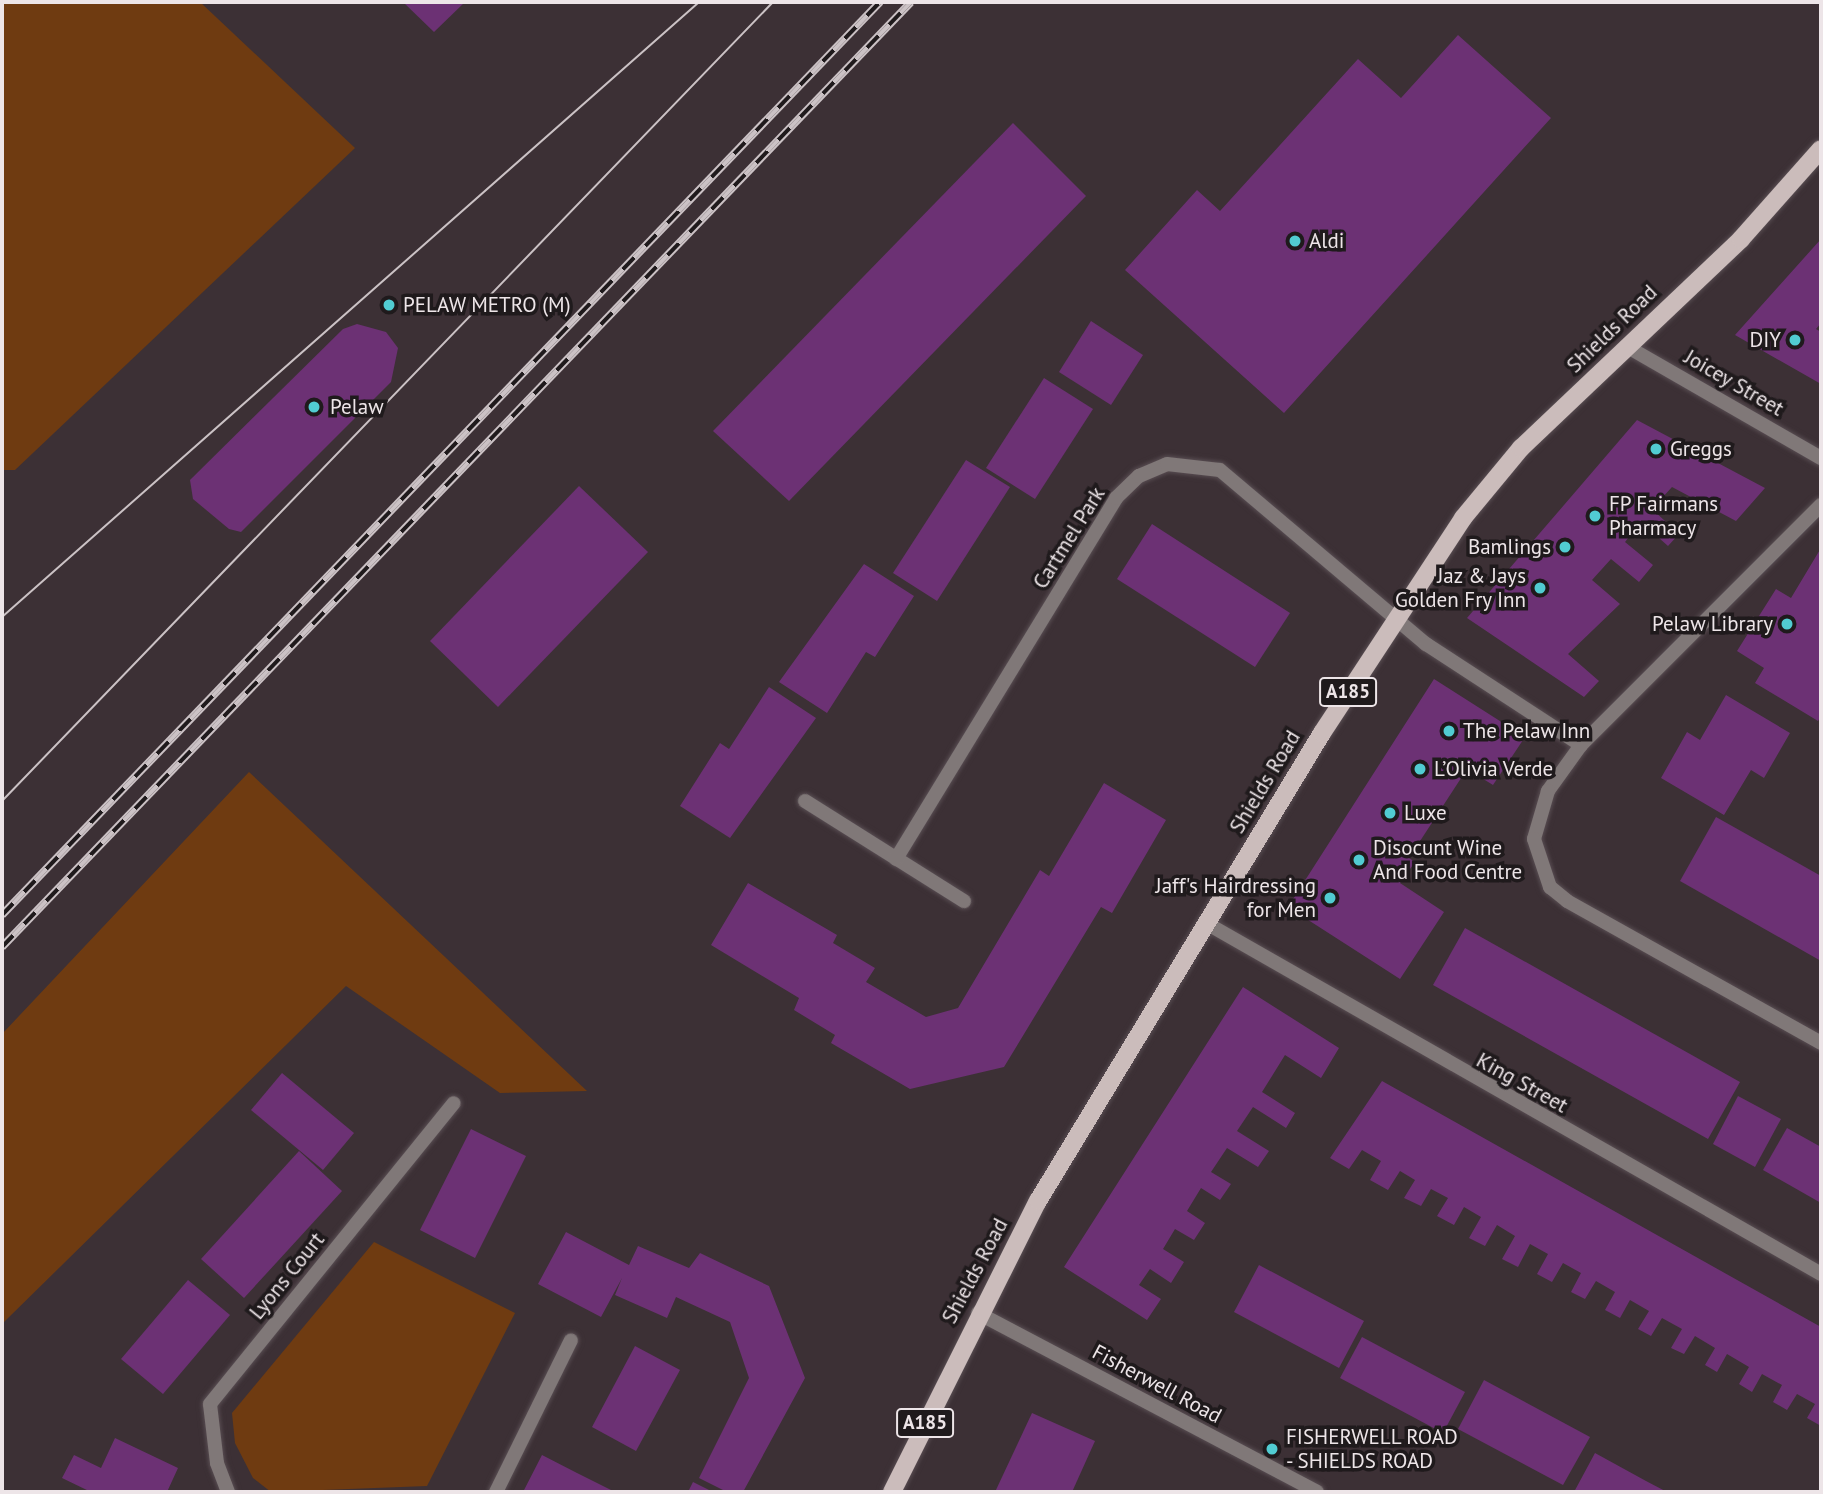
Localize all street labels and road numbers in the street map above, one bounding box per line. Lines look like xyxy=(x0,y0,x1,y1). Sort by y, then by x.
street label: Shields Road xyxy=(1562,280,1662,378)
street label: Joicey Street xyxy=(1680,344,1788,422)
street label: Cartmel Park xyxy=(1028,483,1110,593)
road number: A185 xyxy=(1318,677,1378,708)
street label: Shields Road xyxy=(1225,726,1305,838)
street label: King Street xyxy=(1472,1048,1572,1118)
street label: Shields Road xyxy=(937,1214,1013,1328)
street label: Lyons Court xyxy=(244,1228,330,1324)
street label: Fisherwell Road xyxy=(1088,1339,1226,1429)
road number: A185 xyxy=(895,1408,955,1438)

